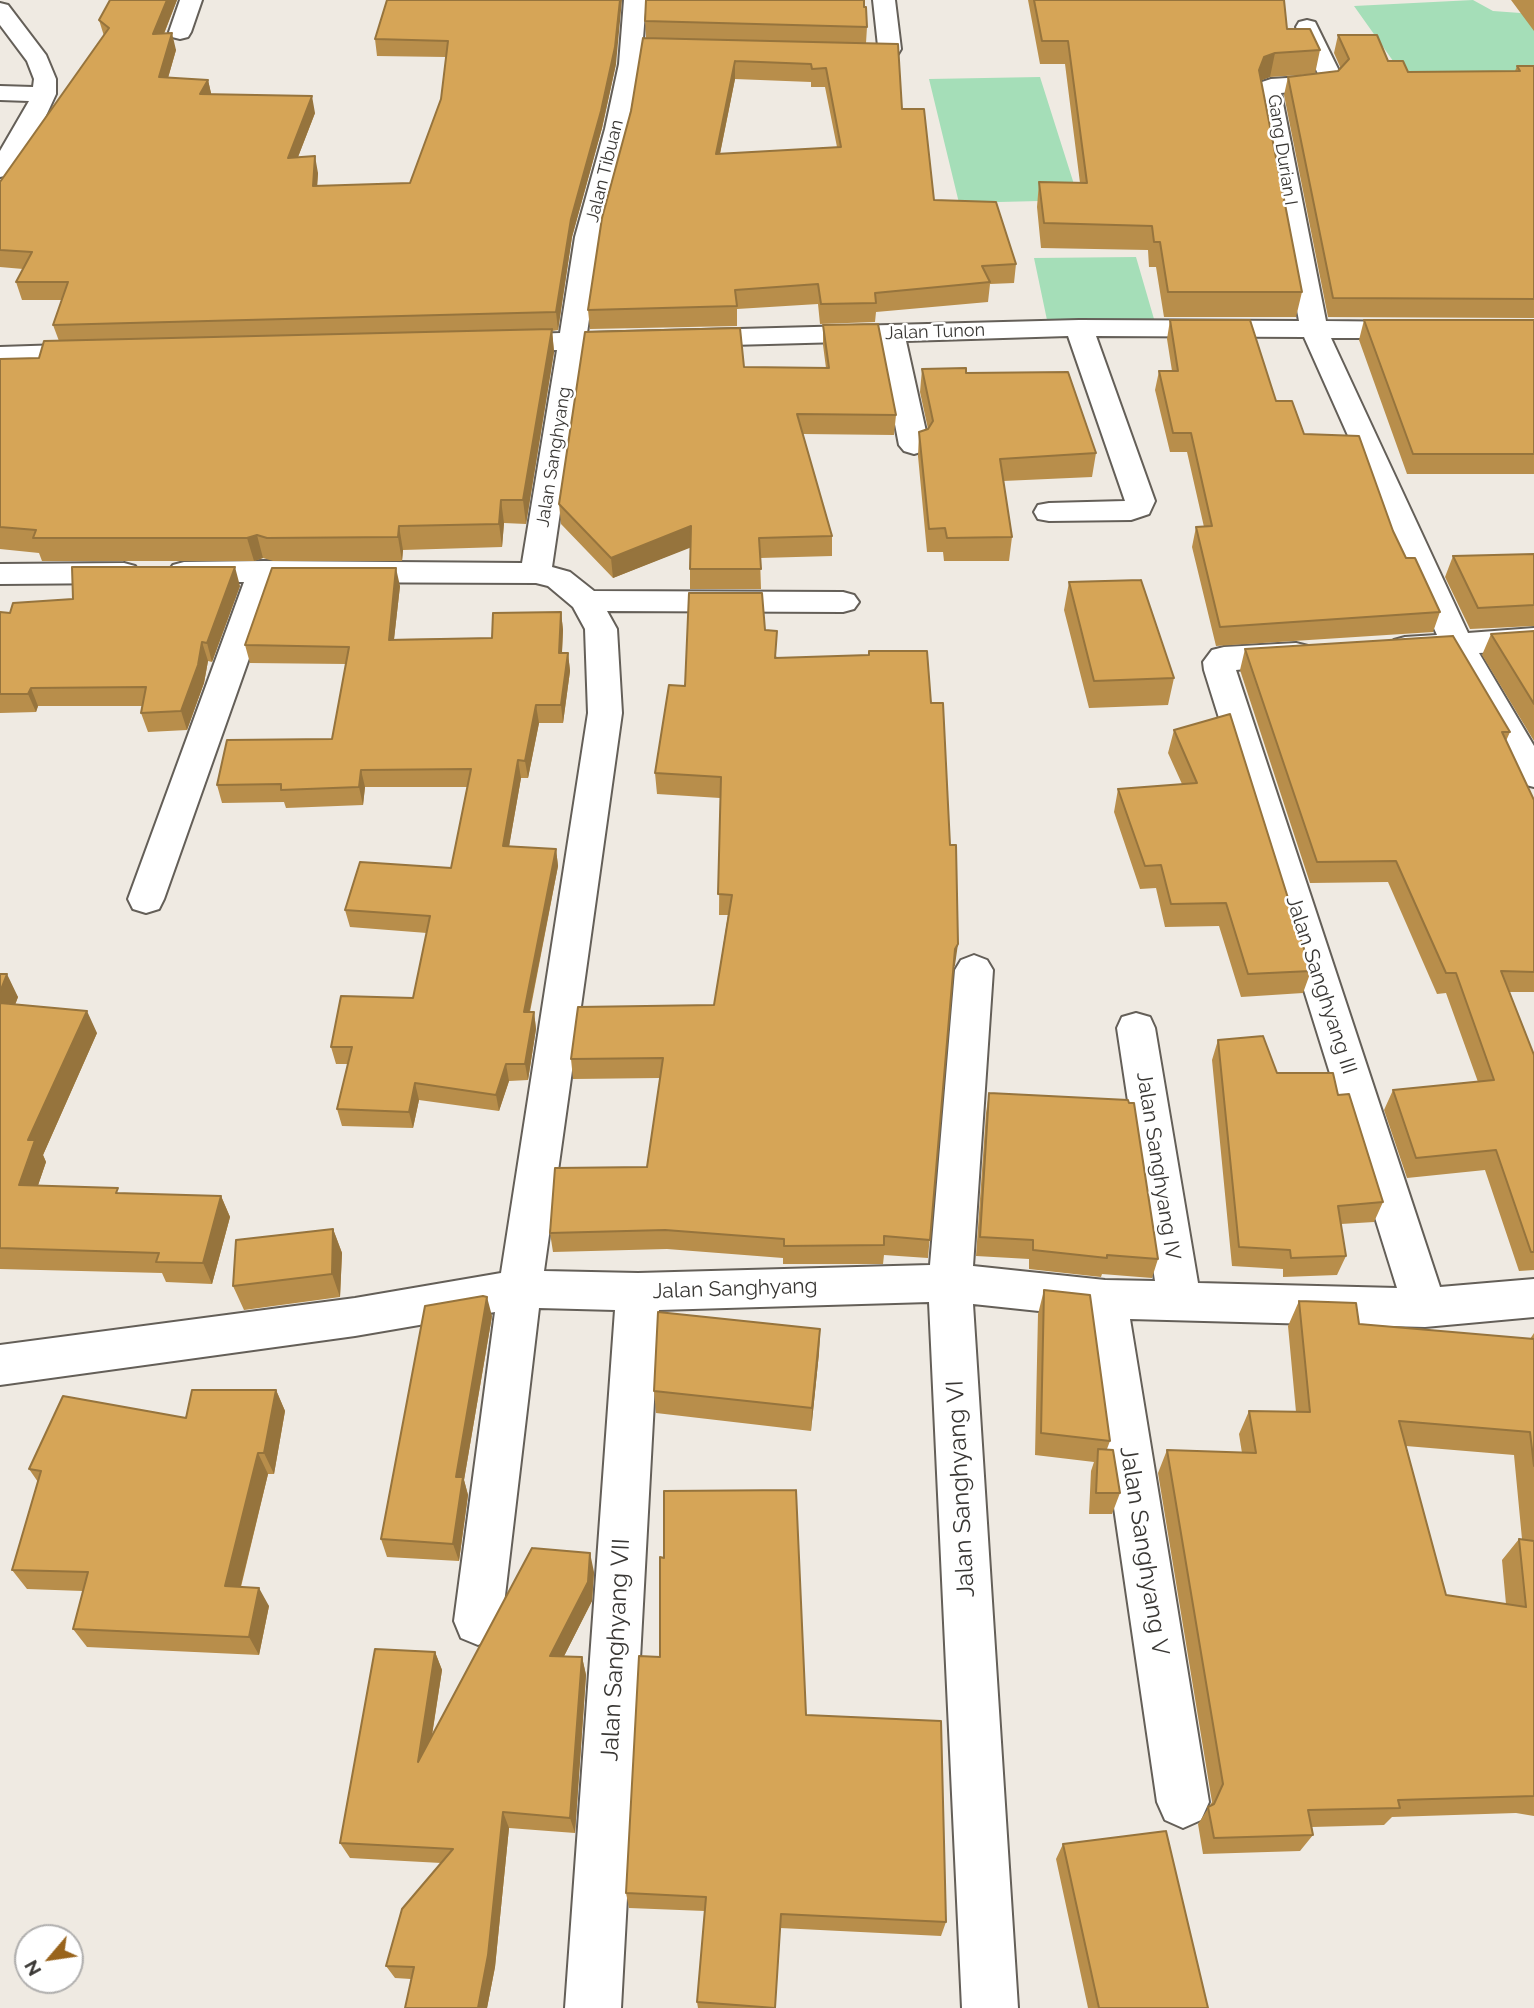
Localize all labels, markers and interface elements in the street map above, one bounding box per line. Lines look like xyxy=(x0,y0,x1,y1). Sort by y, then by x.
street label: Gang Durian I xyxy=(1263,93,1301,207)
street label: Jalan Tibuan xyxy=(582,117,628,225)
street label: Jalan Tunon xyxy=(885,319,985,345)
street label: Jalan Sanghyang xyxy=(532,385,576,529)
street label: Jalan Sanghyang III xyxy=(1280,893,1362,1077)
street label: Jalan Sanghyang IV xyxy=(1131,1070,1185,1262)
street label: Jalan Sanghyang xyxy=(652,1274,818,1304)
street label: Jalan Sanghyang VI xyxy=(941,1380,981,1598)
street label: Jalan Sanghyang V xyxy=(1113,1444,1175,1658)
street label: Jalan Sanghyang VII xyxy=(596,1538,636,1762)
north arrow xyxy=(14,1924,84,1994)
text: N xyxy=(19,1957,46,1980)

